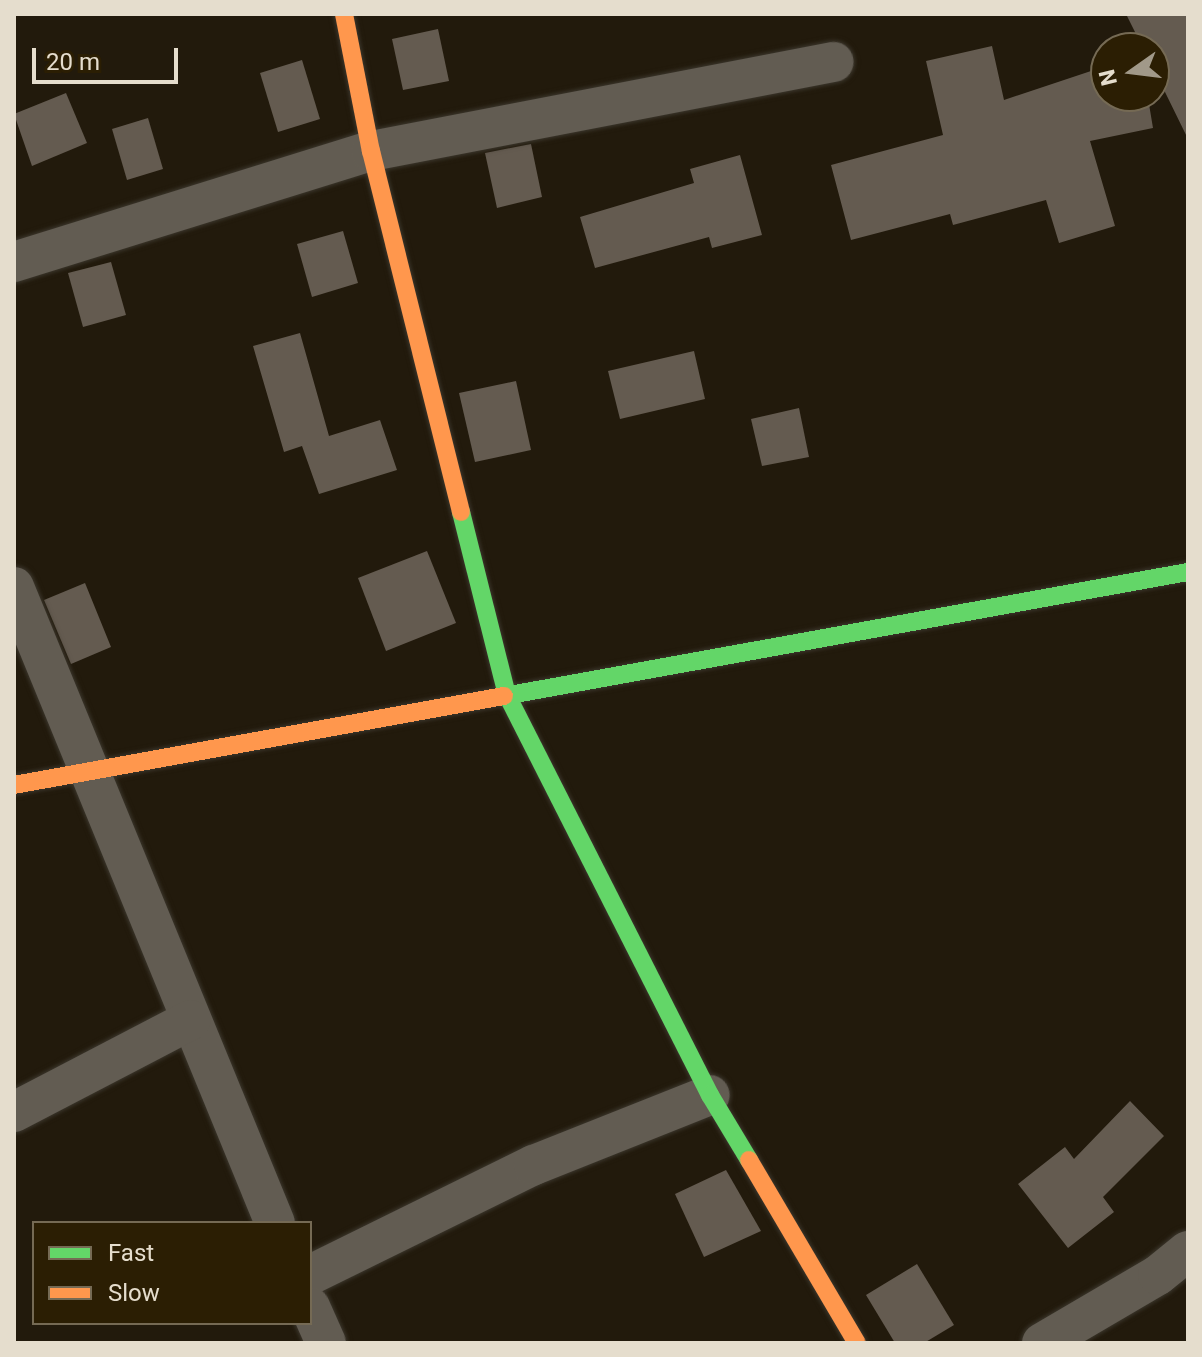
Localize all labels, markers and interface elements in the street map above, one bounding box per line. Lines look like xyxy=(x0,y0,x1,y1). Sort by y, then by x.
scale bar xyxy=(36,32,182,82)
north arrow xyxy=(1090,32,1170,112)
text: 20 m xyxy=(46,48,100,76)
text: N xyxy=(1094,67,1122,88)
legend xyxy=(32,1221,312,1325)
text: Fast xyxy=(108,1239,154,1267)
text: Slow xyxy=(108,1279,160,1307)

